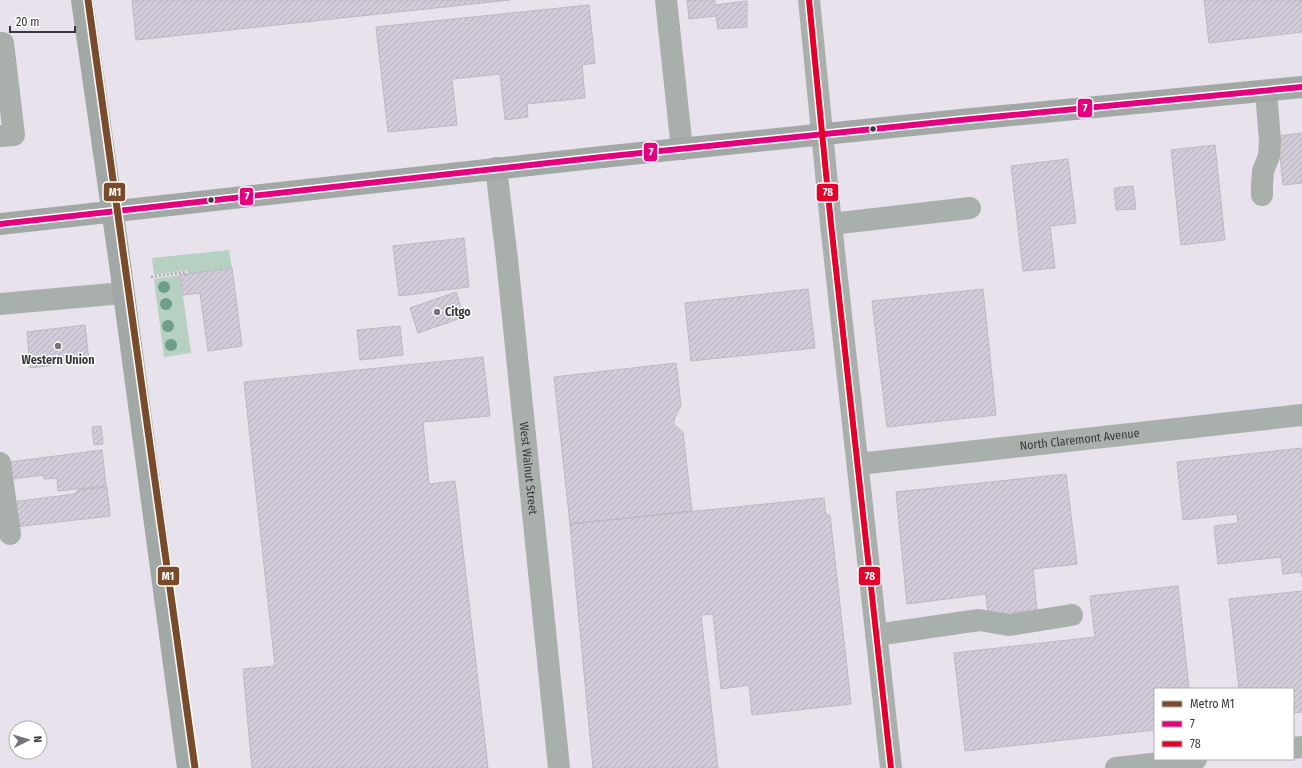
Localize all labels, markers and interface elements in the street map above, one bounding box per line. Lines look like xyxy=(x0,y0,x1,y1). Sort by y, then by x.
scale bar xyxy=(10,8,75,34)
text: 20 m xyxy=(16,15,40,29)
line badge: 7 xyxy=(1077,98,1093,118)
text: 7 xyxy=(1083,102,1088,115)
unlabelled marker xyxy=(868,124,878,134)
line badge: 7 xyxy=(643,142,658,162)
text: 7 xyxy=(649,146,654,159)
line badge: M1 xyxy=(103,182,126,202)
line badge: 78 xyxy=(816,183,839,202)
text: M1 xyxy=(109,186,121,199)
text: 78 xyxy=(823,186,833,199)
line badge: 7 xyxy=(239,187,254,206)
text: 7 xyxy=(245,190,250,203)
unlabelled marker xyxy=(206,195,216,205)
place label: Citgo xyxy=(445,305,471,319)
marker: Citgo xyxy=(432,307,442,317)
marker: Western Union xyxy=(53,341,63,351)
place label: Western Union xyxy=(22,353,94,367)
street label: West Walnut Street xyxy=(517,421,540,515)
street label: North Claremont Avenue xyxy=(1019,426,1140,453)
line badge: M1 xyxy=(157,566,180,586)
line badge: 78 xyxy=(858,566,881,586)
text: M1 xyxy=(162,570,174,583)
text: 78 xyxy=(865,570,875,583)
legend xyxy=(1154,688,1294,760)
text: Metro M1 xyxy=(1190,697,1234,711)
text: 7 xyxy=(1190,717,1195,731)
north arrow xyxy=(8,720,48,760)
text: N xyxy=(31,735,44,743)
text: 78 xyxy=(1190,737,1201,751)

